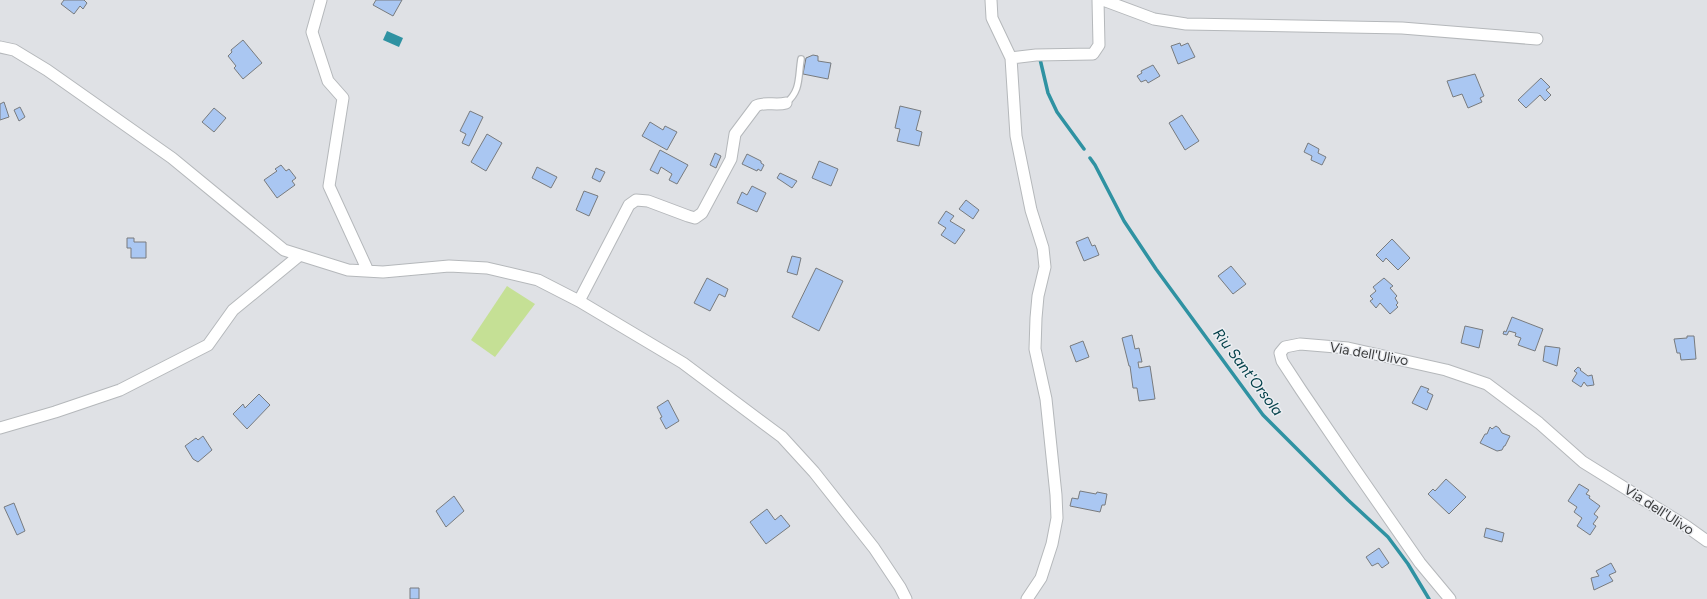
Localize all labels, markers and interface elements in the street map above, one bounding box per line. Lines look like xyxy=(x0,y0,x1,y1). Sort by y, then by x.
water label: Riu Sant'Orsola xyxy=(1209,325,1287,419)
street label: Via dell'Ulivo xyxy=(1328,339,1410,369)
street label: Via dell'Ulivo xyxy=(1621,481,1697,539)

